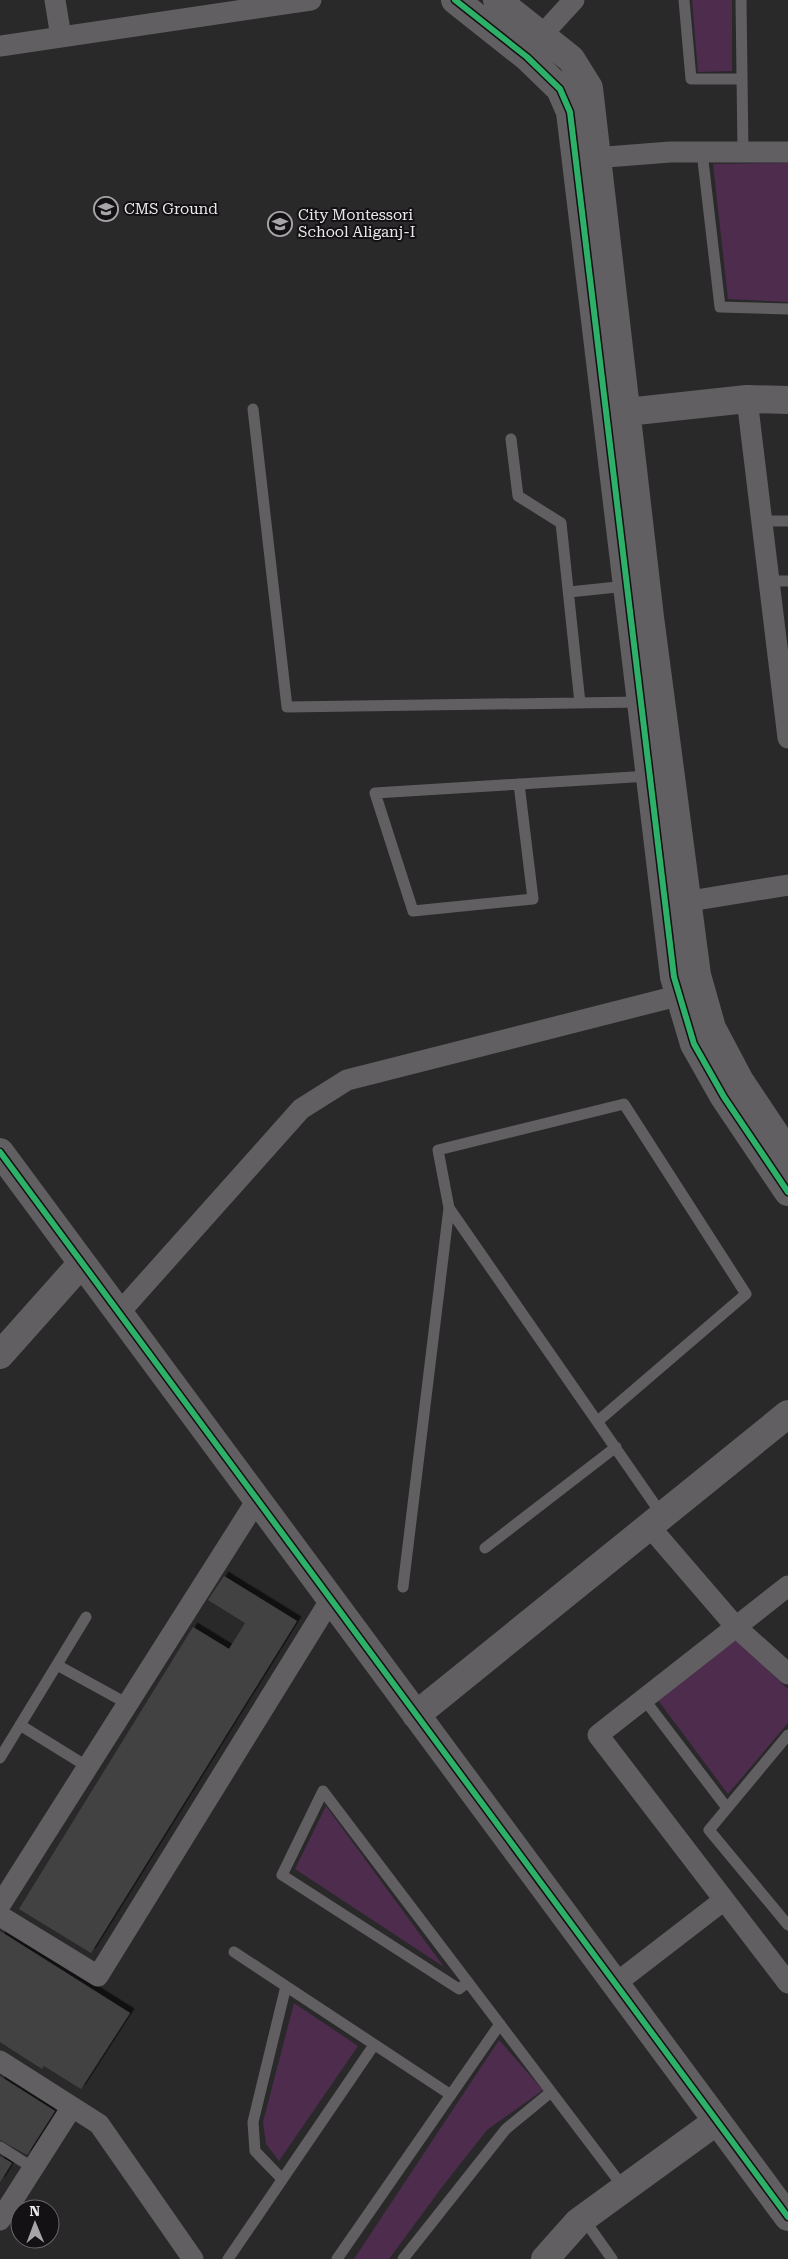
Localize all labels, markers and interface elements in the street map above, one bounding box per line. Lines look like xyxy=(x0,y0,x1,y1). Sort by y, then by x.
school or university icon: CMS Ground xyxy=(93,196,119,222)
place label: CMS Ground xyxy=(124,200,218,218)
place label: City Montessori School Aliganj-I xyxy=(298,206,415,241)
school or university icon: City Montessori School Aliganj-I xyxy=(267,211,293,237)
north arrow xyxy=(10,2199,60,2249)
text: N xyxy=(29,2203,41,2219)

